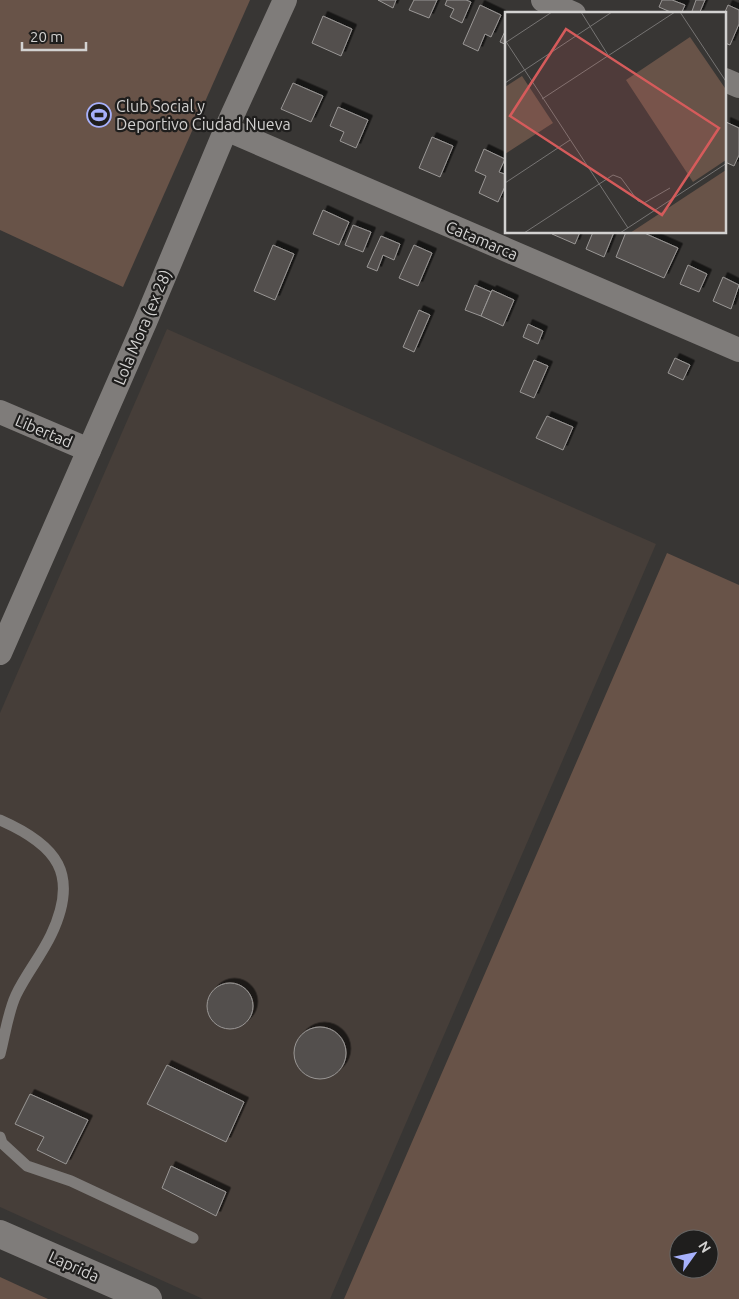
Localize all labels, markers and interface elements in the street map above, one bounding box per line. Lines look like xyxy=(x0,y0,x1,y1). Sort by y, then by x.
inset map xyxy=(505,12,726,234)
scale bar xyxy=(22,20,86,52)
text: 20 m xyxy=(30,28,63,45)
place label: Club Social y Deportivo Ciudad Nueva xyxy=(116,97,291,133)
sports icon: Club Social y Deportivo Ciudad Nueva xyxy=(86,102,112,128)
street label: Catamarca xyxy=(443,217,521,263)
street label: Lola Mora (ex 28) xyxy=(110,267,175,388)
street label: Libertad xyxy=(13,411,75,451)
north arrow xyxy=(669,1229,719,1279)
text: N xyxy=(695,1238,714,1256)
street label: Laprida xyxy=(46,1247,102,1285)

